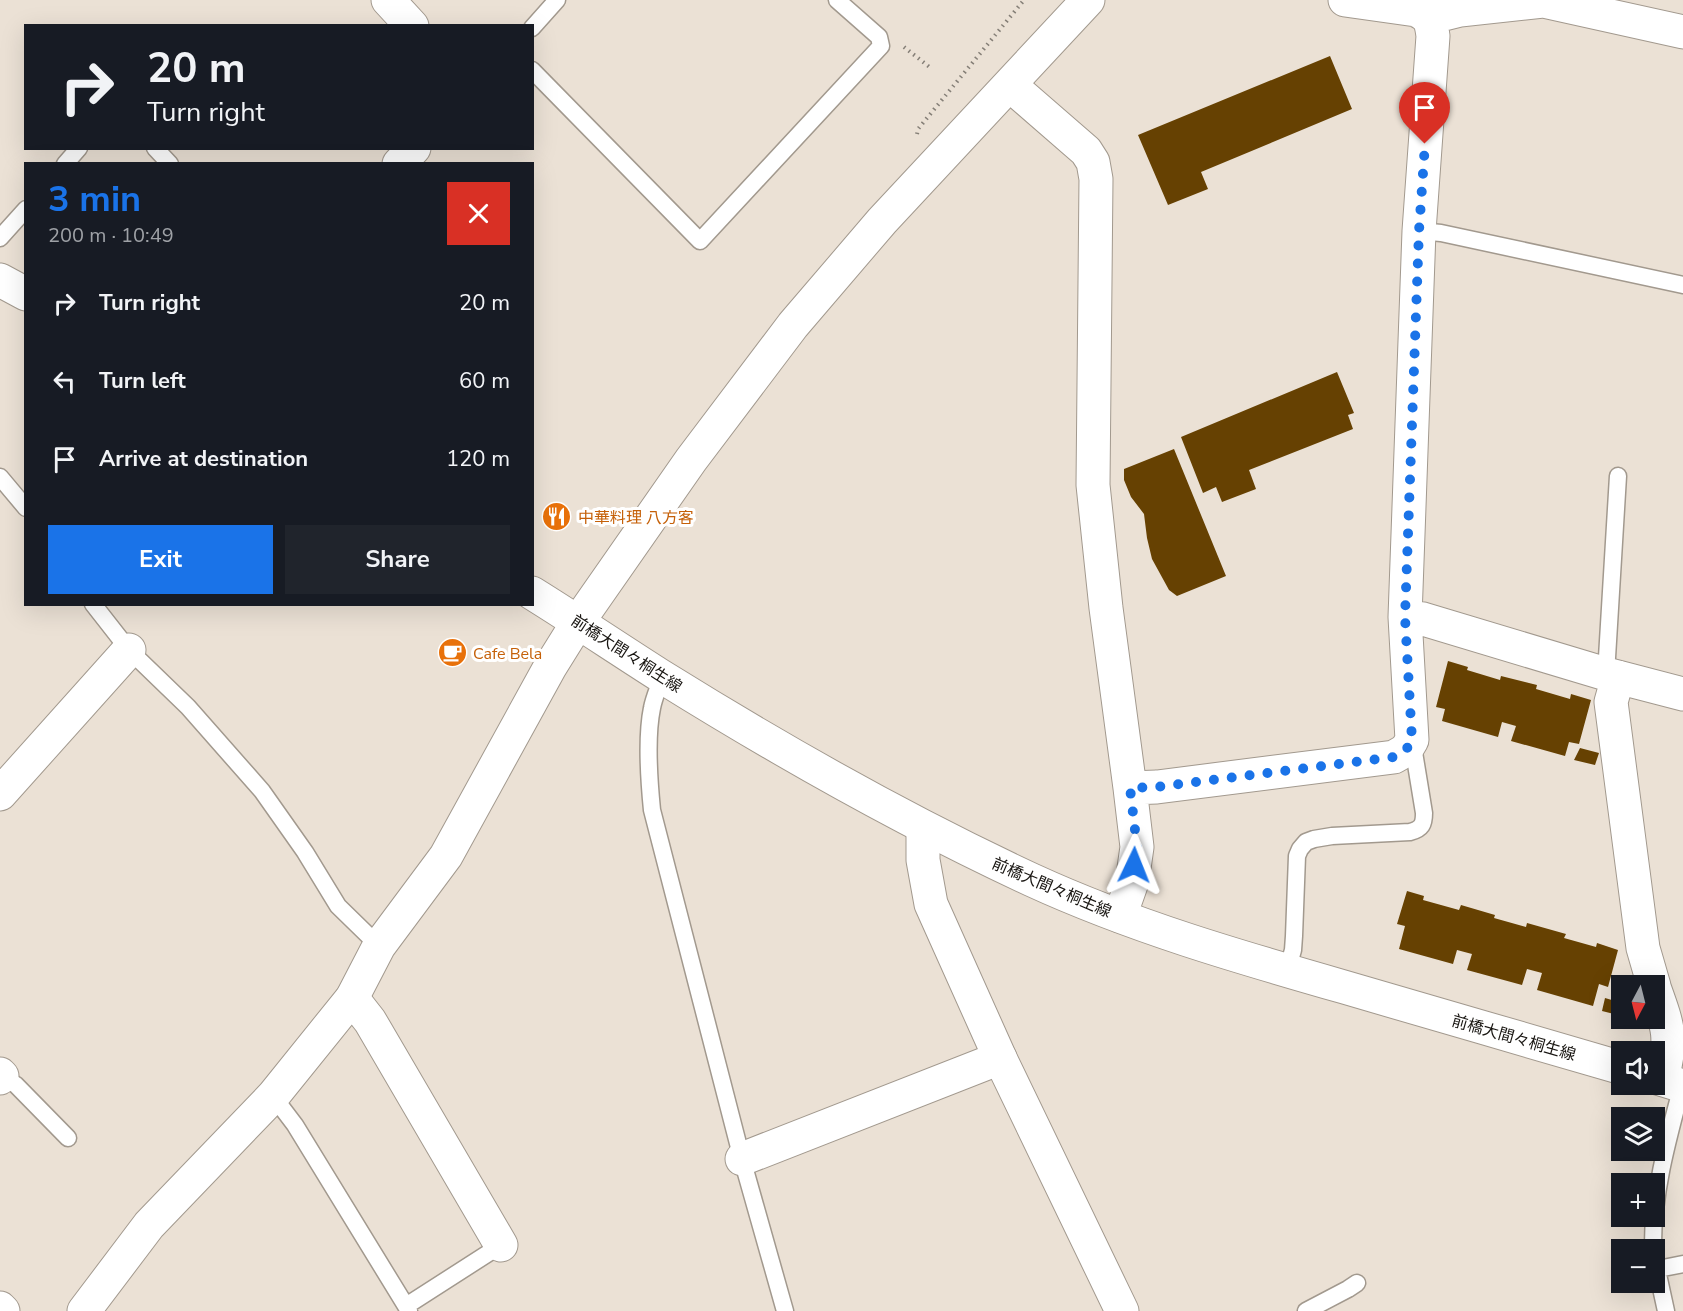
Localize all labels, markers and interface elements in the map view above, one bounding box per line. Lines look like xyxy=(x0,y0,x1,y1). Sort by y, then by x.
text: 20 m xyxy=(147,40,246,97)
icon: right xyxy=(48,48,126,126)
pin xyxy=(1399,82,1450,144)
icon: arrive xyxy=(1408,91,1441,124)
text: Turn right xyxy=(147,94,265,131)
text: 3 min xyxy=(48,175,141,224)
button: close xyxy=(447,182,510,245)
text: 200 m · 10:49 xyxy=(48,222,174,249)
icon: right xyxy=(48,287,81,320)
text: Turn right xyxy=(99,288,200,318)
text: 20 m xyxy=(459,288,510,318)
icon: left xyxy=(48,365,81,398)
text: Turn left xyxy=(99,366,186,396)
text: 60 m xyxy=(459,366,510,396)
icon: arrive xyxy=(48,443,81,476)
text: Arrive at destination xyxy=(99,444,308,474)
text: 120 m xyxy=(446,444,510,474)
restaurant icon: 中華料理 八方客 xyxy=(541,501,573,533)
place label: 中華料理 八方客 xyxy=(578,507,694,529)
button: Exit xyxy=(48,525,273,594)
button: Share xyxy=(285,525,510,594)
street label: 前橋大間々桐生線 xyxy=(567,610,686,698)
cafe icon: Cafe Bela xyxy=(436,637,468,669)
place label: Cafe Bela xyxy=(473,643,542,665)
position arrow xyxy=(1102,833,1166,897)
street label: 前橋大間々桐生線 xyxy=(988,853,1115,923)
north arrow xyxy=(1611,975,1665,1029)
map controls xyxy=(1611,975,1665,1293)
street label: 前橋大間々桐生線 xyxy=(1449,1010,1578,1066)
button: sound xyxy=(1611,1041,1665,1095)
button: layers xyxy=(1611,1107,1665,1161)
button: + xyxy=(1611,1173,1665,1227)
button: − xyxy=(1611,1239,1665,1293)

